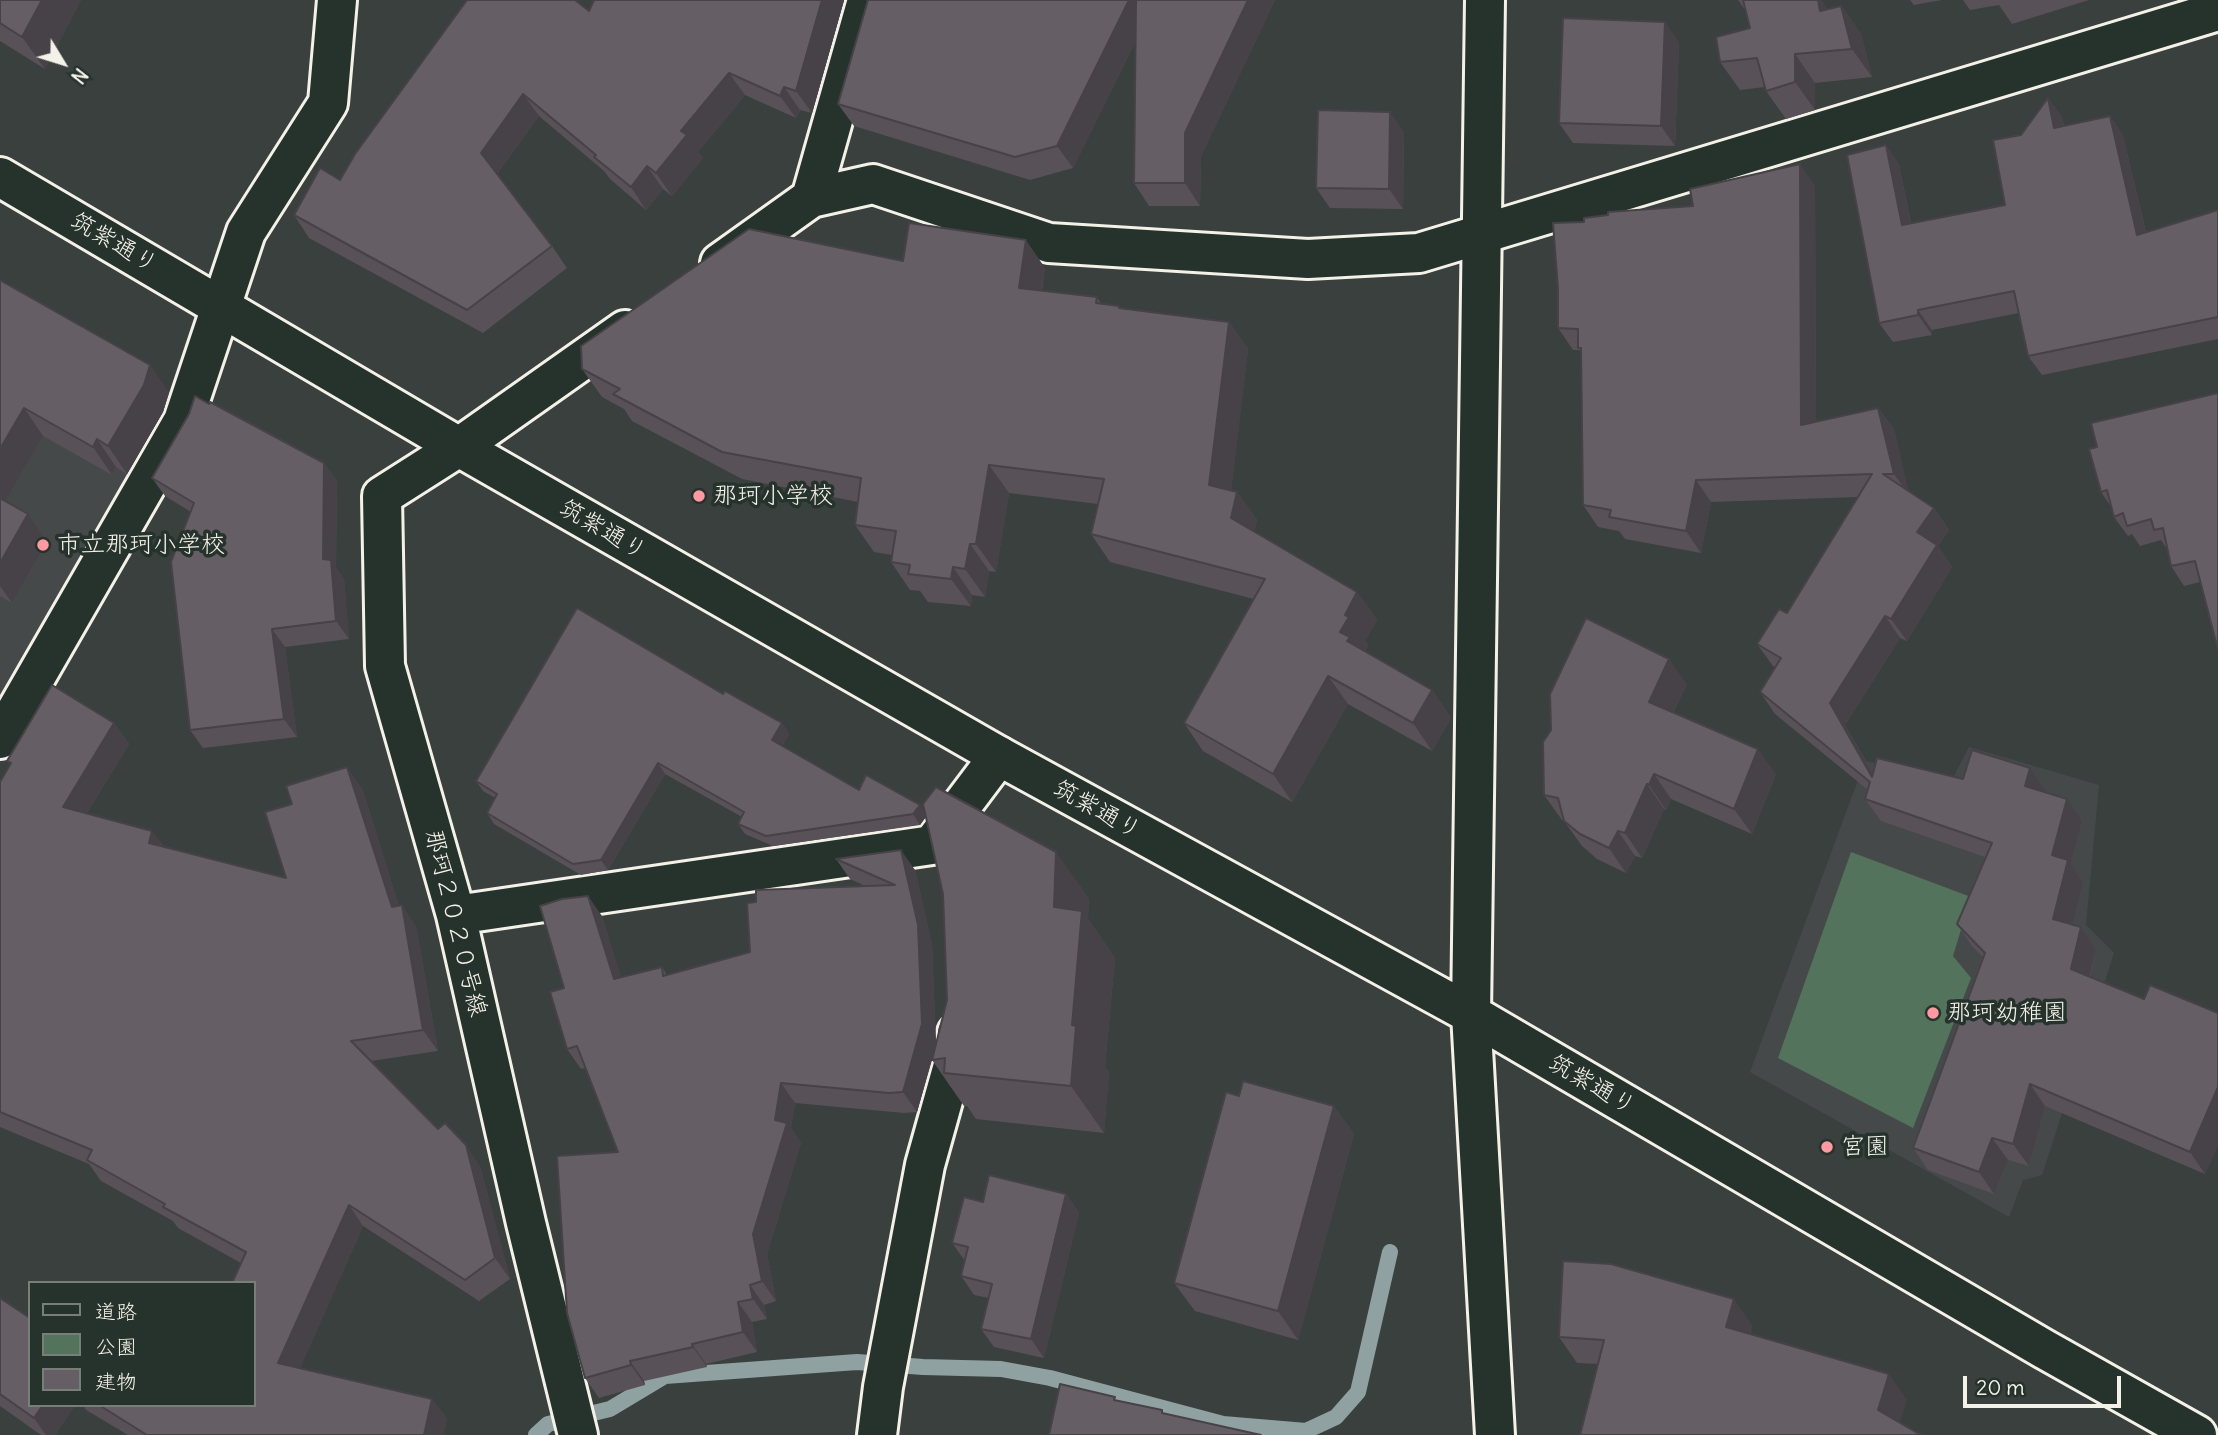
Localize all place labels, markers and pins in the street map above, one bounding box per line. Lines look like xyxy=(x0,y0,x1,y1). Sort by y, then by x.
place label: 那珂小学校 xyxy=(713,482,833,510)
marker: 那珂小学校 xyxy=(691,488,707,504)
place label: 市立那珂小学校 xyxy=(57,531,225,559)
marker: 市立那珂小学校 xyxy=(35,537,51,553)
place label: 那珂幼稚園 xyxy=(1947,999,2067,1027)
marker: 那珂幼稚園 xyxy=(1925,1005,1941,1021)
place label: 宮園 xyxy=(1841,1133,1889,1161)
marker: 宮園 xyxy=(1819,1139,1835,1155)

